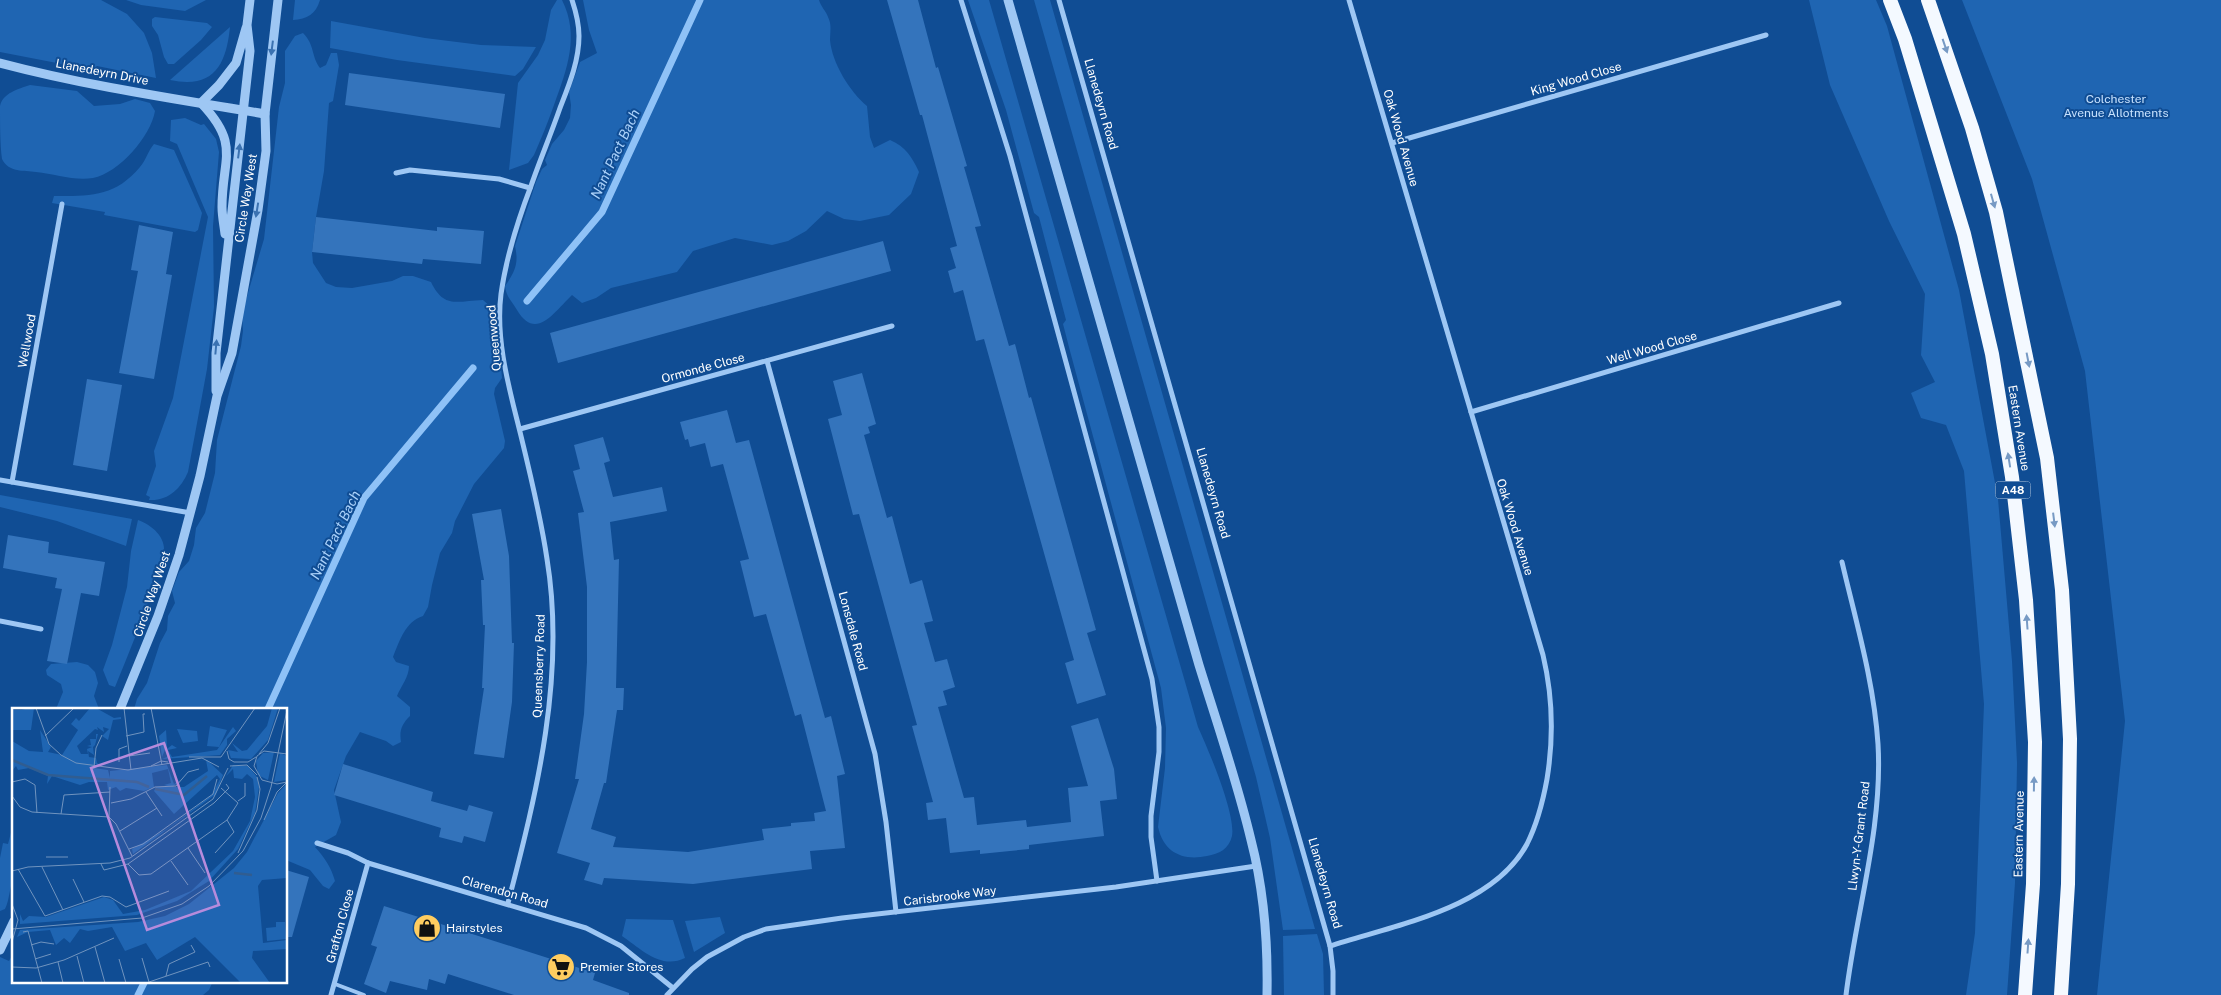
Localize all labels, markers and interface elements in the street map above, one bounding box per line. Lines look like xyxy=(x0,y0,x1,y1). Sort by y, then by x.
one-way arrow xyxy=(1942,38,1949,53)
one-way arrow xyxy=(268,41,276,57)
street label: Llanedeyrn Drive xyxy=(54,56,150,88)
street label: Llanedeyrn Road xyxy=(1081,57,1121,151)
street label: King Wood Close xyxy=(1529,59,1623,99)
street label: Oak Wood Avenue xyxy=(1380,88,1422,188)
park label: Colchester Avenue Allotments xyxy=(2063,92,2169,120)
water label: Nant Pact Bach xyxy=(587,107,643,201)
one-way arrow xyxy=(235,143,243,159)
street label: Circle Way West xyxy=(232,152,260,243)
one-way arrow xyxy=(1989,193,1997,209)
one-way arrow xyxy=(253,202,261,218)
street label: Queenwood xyxy=(484,304,504,372)
street label: Wellwood xyxy=(15,313,39,369)
street label: Well Wood Close xyxy=(1605,328,1699,368)
one-way arrow xyxy=(213,339,221,355)
street label: Ormonde Close xyxy=(660,350,746,386)
one-way arrow xyxy=(2024,352,2032,367)
street label: Eastern Avenue xyxy=(2005,384,2033,472)
street label: Llanedeyrn Road xyxy=(1193,446,1233,540)
one-way arrow xyxy=(2005,452,2013,468)
street label: Oak Wood Avenue xyxy=(1494,477,1536,577)
road number: A48 xyxy=(1996,482,2030,498)
water label: Nant Pact Bach xyxy=(307,488,364,582)
one-way arrow xyxy=(2050,512,2058,528)
street label: Circle Way West xyxy=(131,549,173,639)
street label: Lonsdale Road xyxy=(836,590,870,672)
street label: Queensberry Road xyxy=(530,614,548,718)
one-way arrow xyxy=(2023,614,2031,630)
inset map xyxy=(12,708,288,982)
one-way arrow xyxy=(2030,776,2038,792)
street label: Llwyn-Y-Grant Road xyxy=(1845,780,1873,892)
street label: Eastern Avenue xyxy=(2011,790,2027,878)
street label: Llanedeyrn Road xyxy=(1305,836,1345,930)
street label: Clarendon Road xyxy=(460,873,550,911)
street label: Carisbrooke Way xyxy=(903,883,998,909)
street label: Grafton Close xyxy=(323,887,357,965)
shop icon: Hairstyles xyxy=(412,913,442,943)
place label: Hairstyles xyxy=(446,921,503,935)
one-way arrow xyxy=(2025,938,2033,954)
supermarket icon: Premier Stores xyxy=(546,952,576,982)
place label: Premier Stores xyxy=(580,960,663,974)

